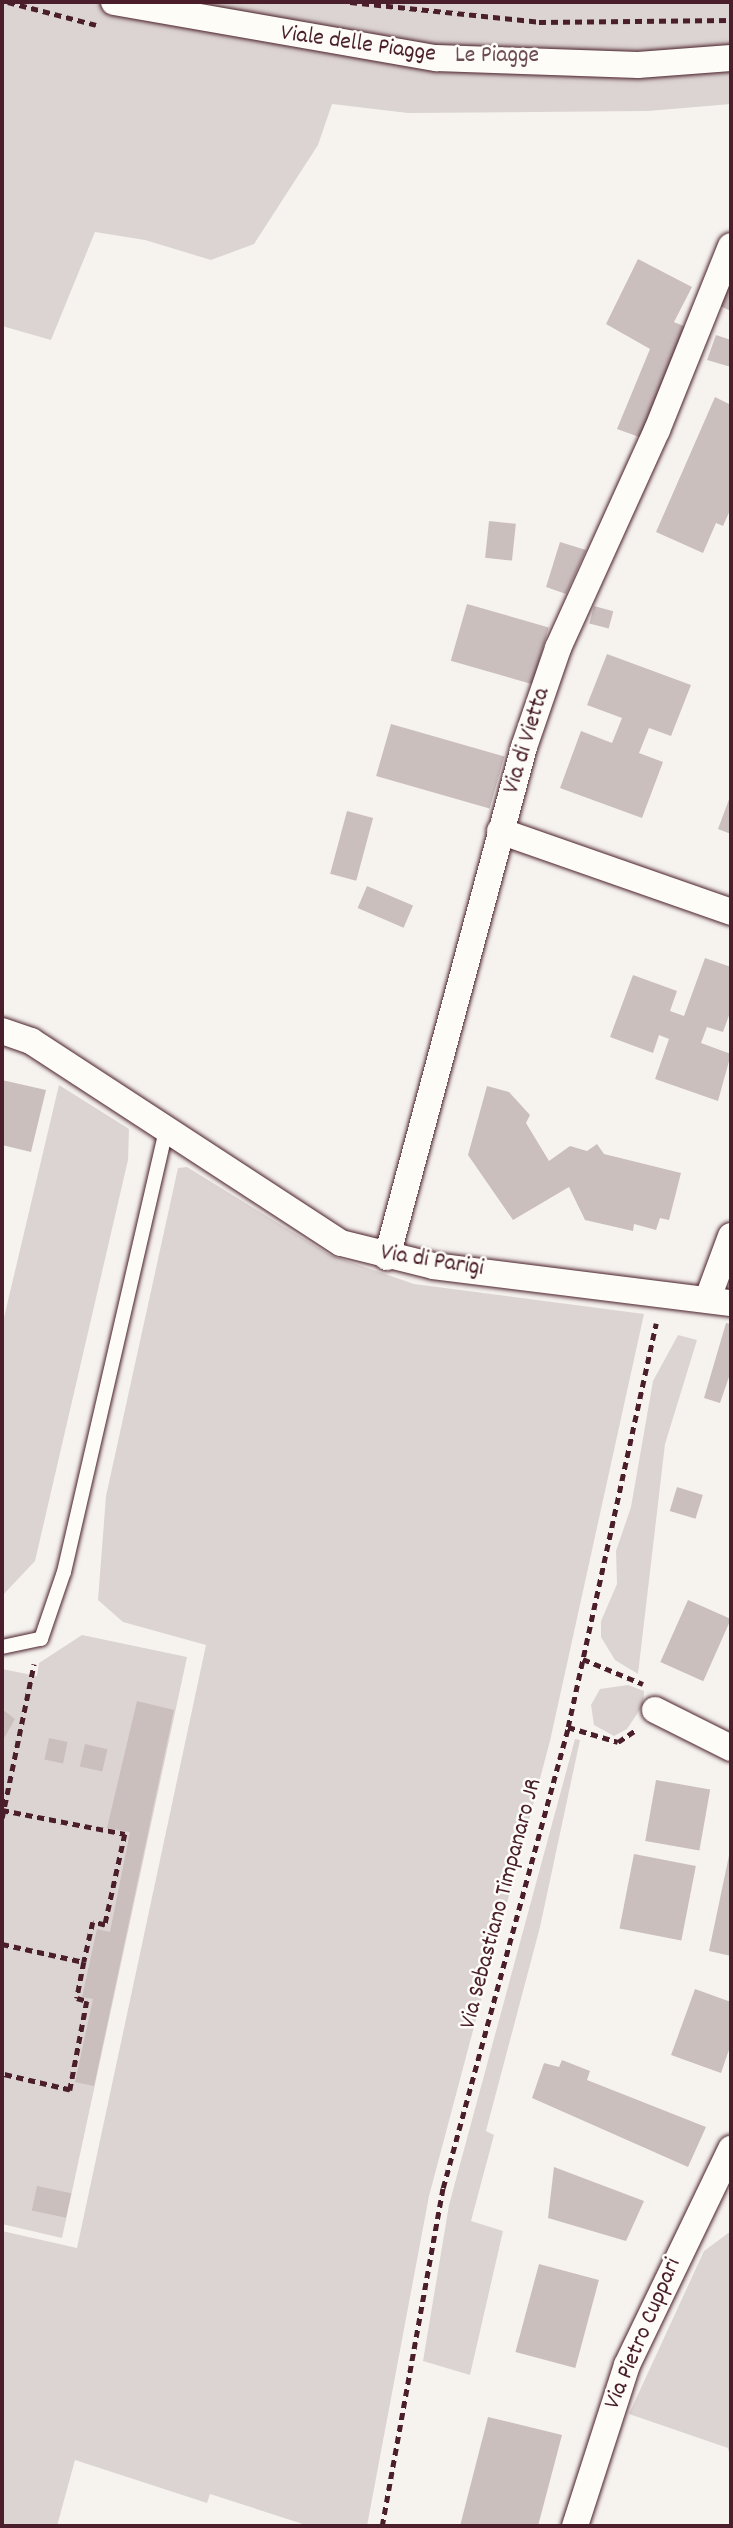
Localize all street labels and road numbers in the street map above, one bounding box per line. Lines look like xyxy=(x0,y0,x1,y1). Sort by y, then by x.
street label: Viale delle Piagge xyxy=(279,20,437,70)
street label: Via di Vietta xyxy=(498,685,558,797)
street label: Via di Parigi xyxy=(378,1240,486,1284)
street label: Via Sebastiano Timpanaro JR xyxy=(455,1776,549,2032)
street label: Via Pietro Cuppari xyxy=(599,2254,689,2414)

